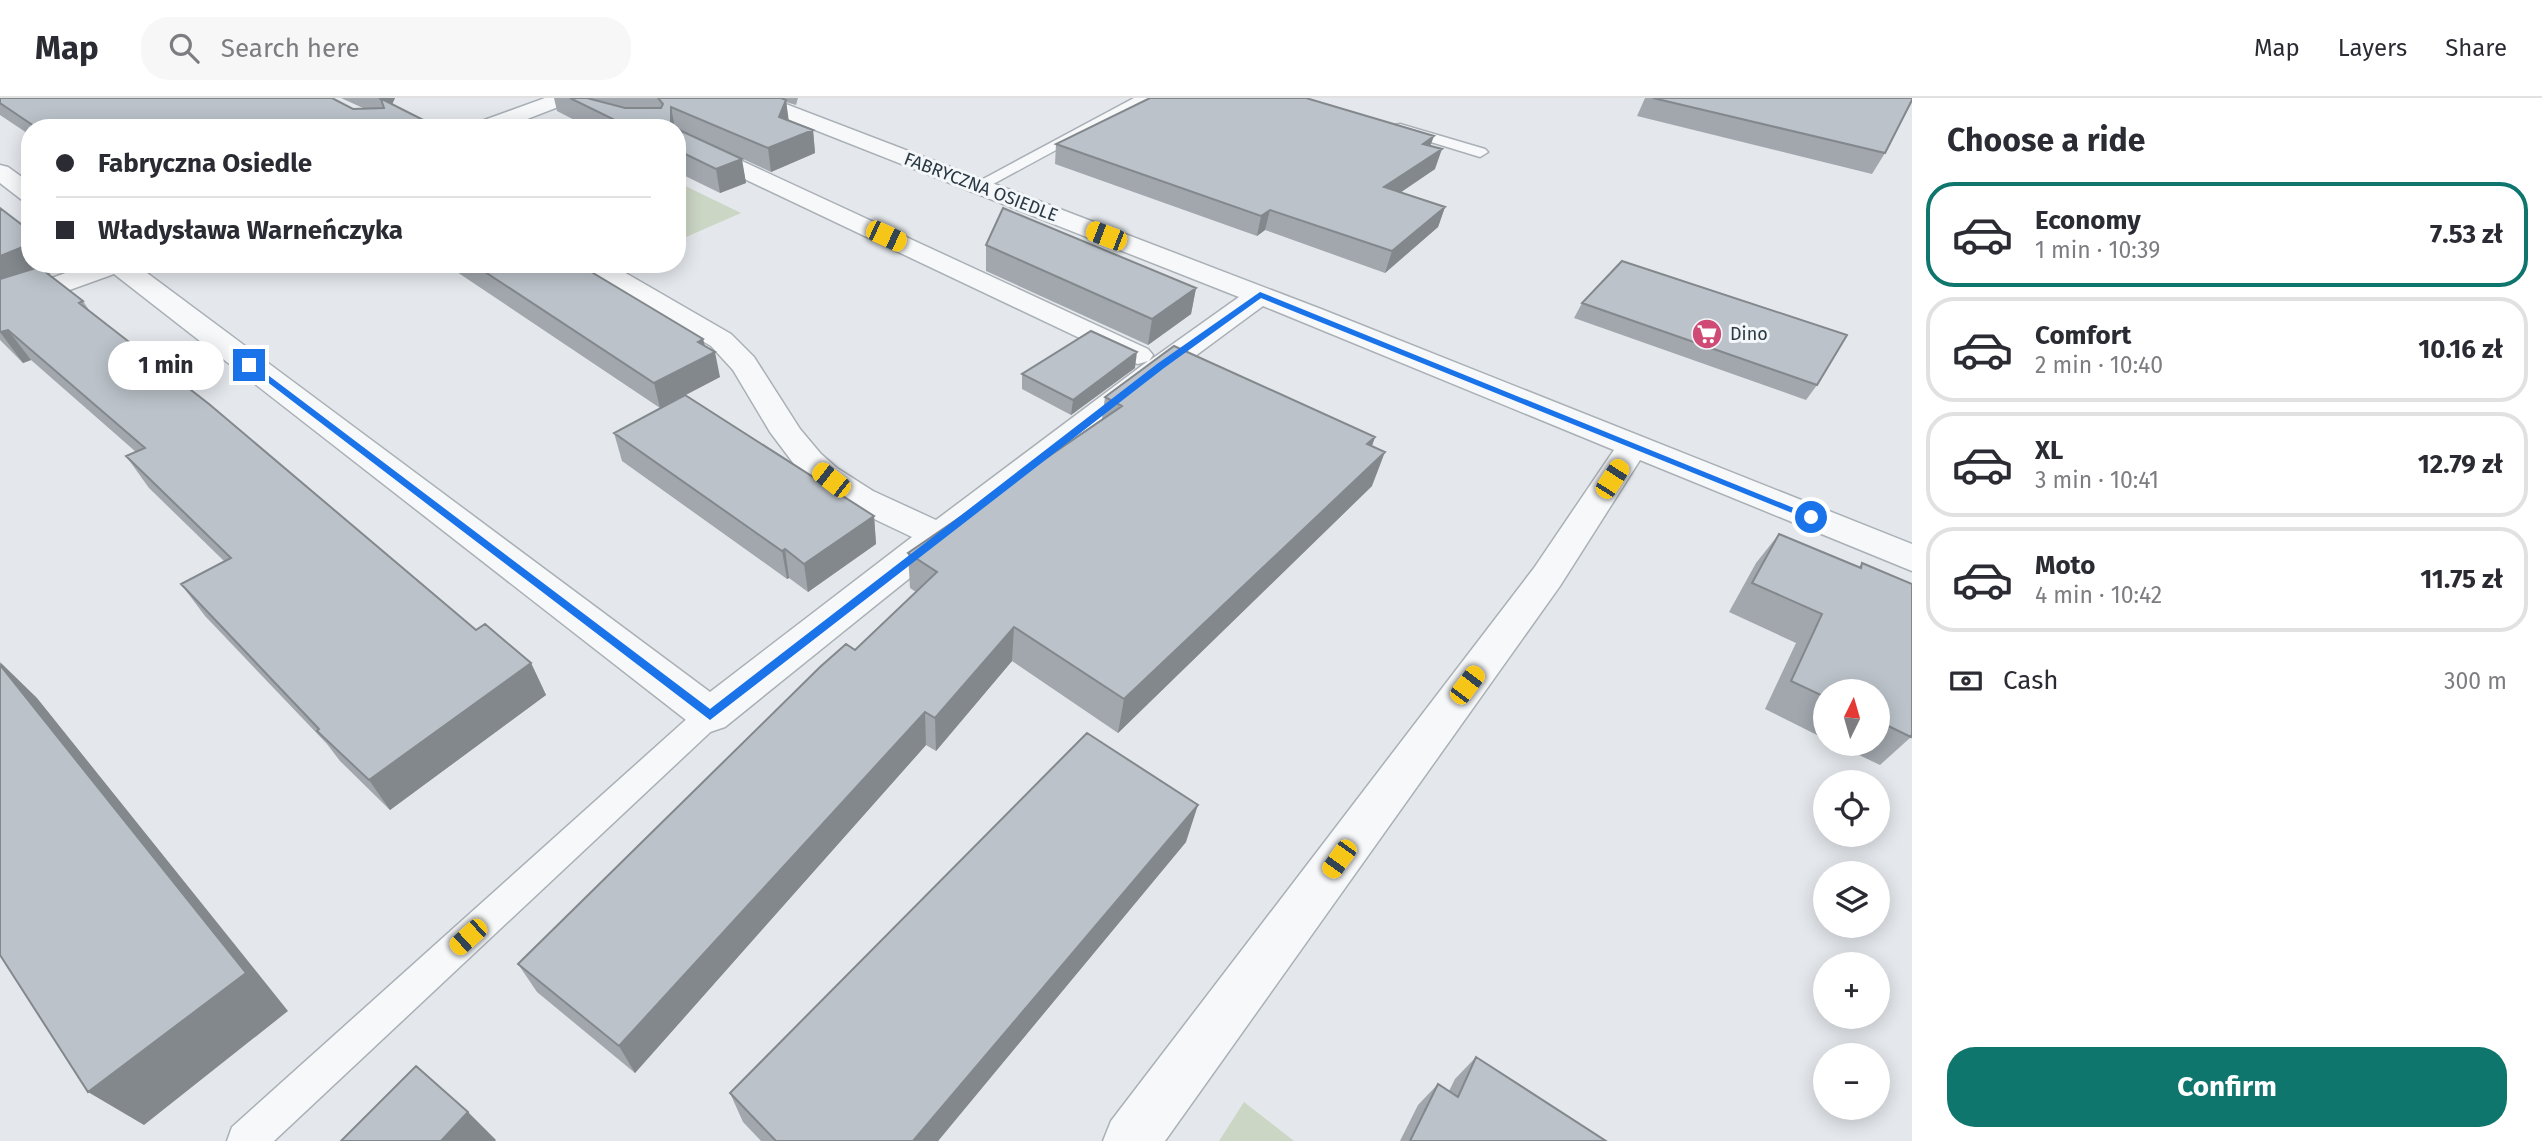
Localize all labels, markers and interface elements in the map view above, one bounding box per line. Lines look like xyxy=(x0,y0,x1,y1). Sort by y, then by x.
search box xyxy=(141,17,631,80)
text: Map xyxy=(35,28,99,68)
icon: search xyxy=(165,29,203,67)
text: Search here xyxy=(221,33,360,64)
text: Map xyxy=(2254,34,2300,62)
text: Layers xyxy=(2338,34,2407,62)
text: Share xyxy=(2445,34,2507,62)
text: Choose a ride xyxy=(1947,121,2145,159)
text: Fabryczna Osiedle xyxy=(98,148,312,179)
street label: FABRYCZNA OSIEDLE xyxy=(901,148,1061,226)
icon: car xyxy=(1951,203,2014,266)
text: Economy xyxy=(2035,205,2141,236)
text: Władysława Warneńczyka xyxy=(98,215,403,246)
car xyxy=(863,218,910,254)
car xyxy=(1083,219,1130,253)
text: 7.53 zł xyxy=(2430,219,2503,250)
text: 1 min · 10:39 xyxy=(2035,236,2160,264)
supermarket icon: Dino xyxy=(1690,317,1724,351)
icon: car xyxy=(1951,318,2014,381)
text: Comfort xyxy=(2035,320,2131,351)
place label: Dino xyxy=(1730,323,1768,345)
text: 10.16 zł xyxy=(2418,334,2503,365)
callout: 1 min xyxy=(109,341,224,390)
route end xyxy=(233,349,265,381)
text: 1 min xyxy=(138,351,194,379)
text: 2 min · 10:40 xyxy=(2035,351,2163,379)
icon: car xyxy=(1951,433,2014,496)
text: XL xyxy=(2035,435,2063,466)
text: 12.79 zł xyxy=(2418,449,2503,480)
car xyxy=(1592,456,1633,502)
car xyxy=(808,459,855,501)
text: 3 min · 10:41 xyxy=(2035,466,2159,494)
route start xyxy=(1795,501,1827,533)
icon: car xyxy=(1951,548,2014,611)
text: Moto xyxy=(2035,550,2095,581)
text: 11.75 zł xyxy=(2420,564,2503,595)
text: 4 min · 10:42 xyxy=(2035,581,2162,609)
car xyxy=(1446,662,1489,708)
icon: cash xyxy=(1947,662,1985,700)
text: Cash xyxy=(2003,665,2059,696)
text: 300 m xyxy=(2444,667,2507,695)
north arrow xyxy=(1813,679,1890,756)
map controls xyxy=(1813,679,1890,1120)
button: locate xyxy=(1813,770,1890,847)
car xyxy=(1319,836,1360,882)
button: layers xyxy=(1813,861,1890,938)
car xyxy=(446,915,491,959)
button: + xyxy=(1813,952,1890,1029)
button: − xyxy=(1813,1043,1890,1120)
button: Confirm xyxy=(1947,1047,2507,1127)

